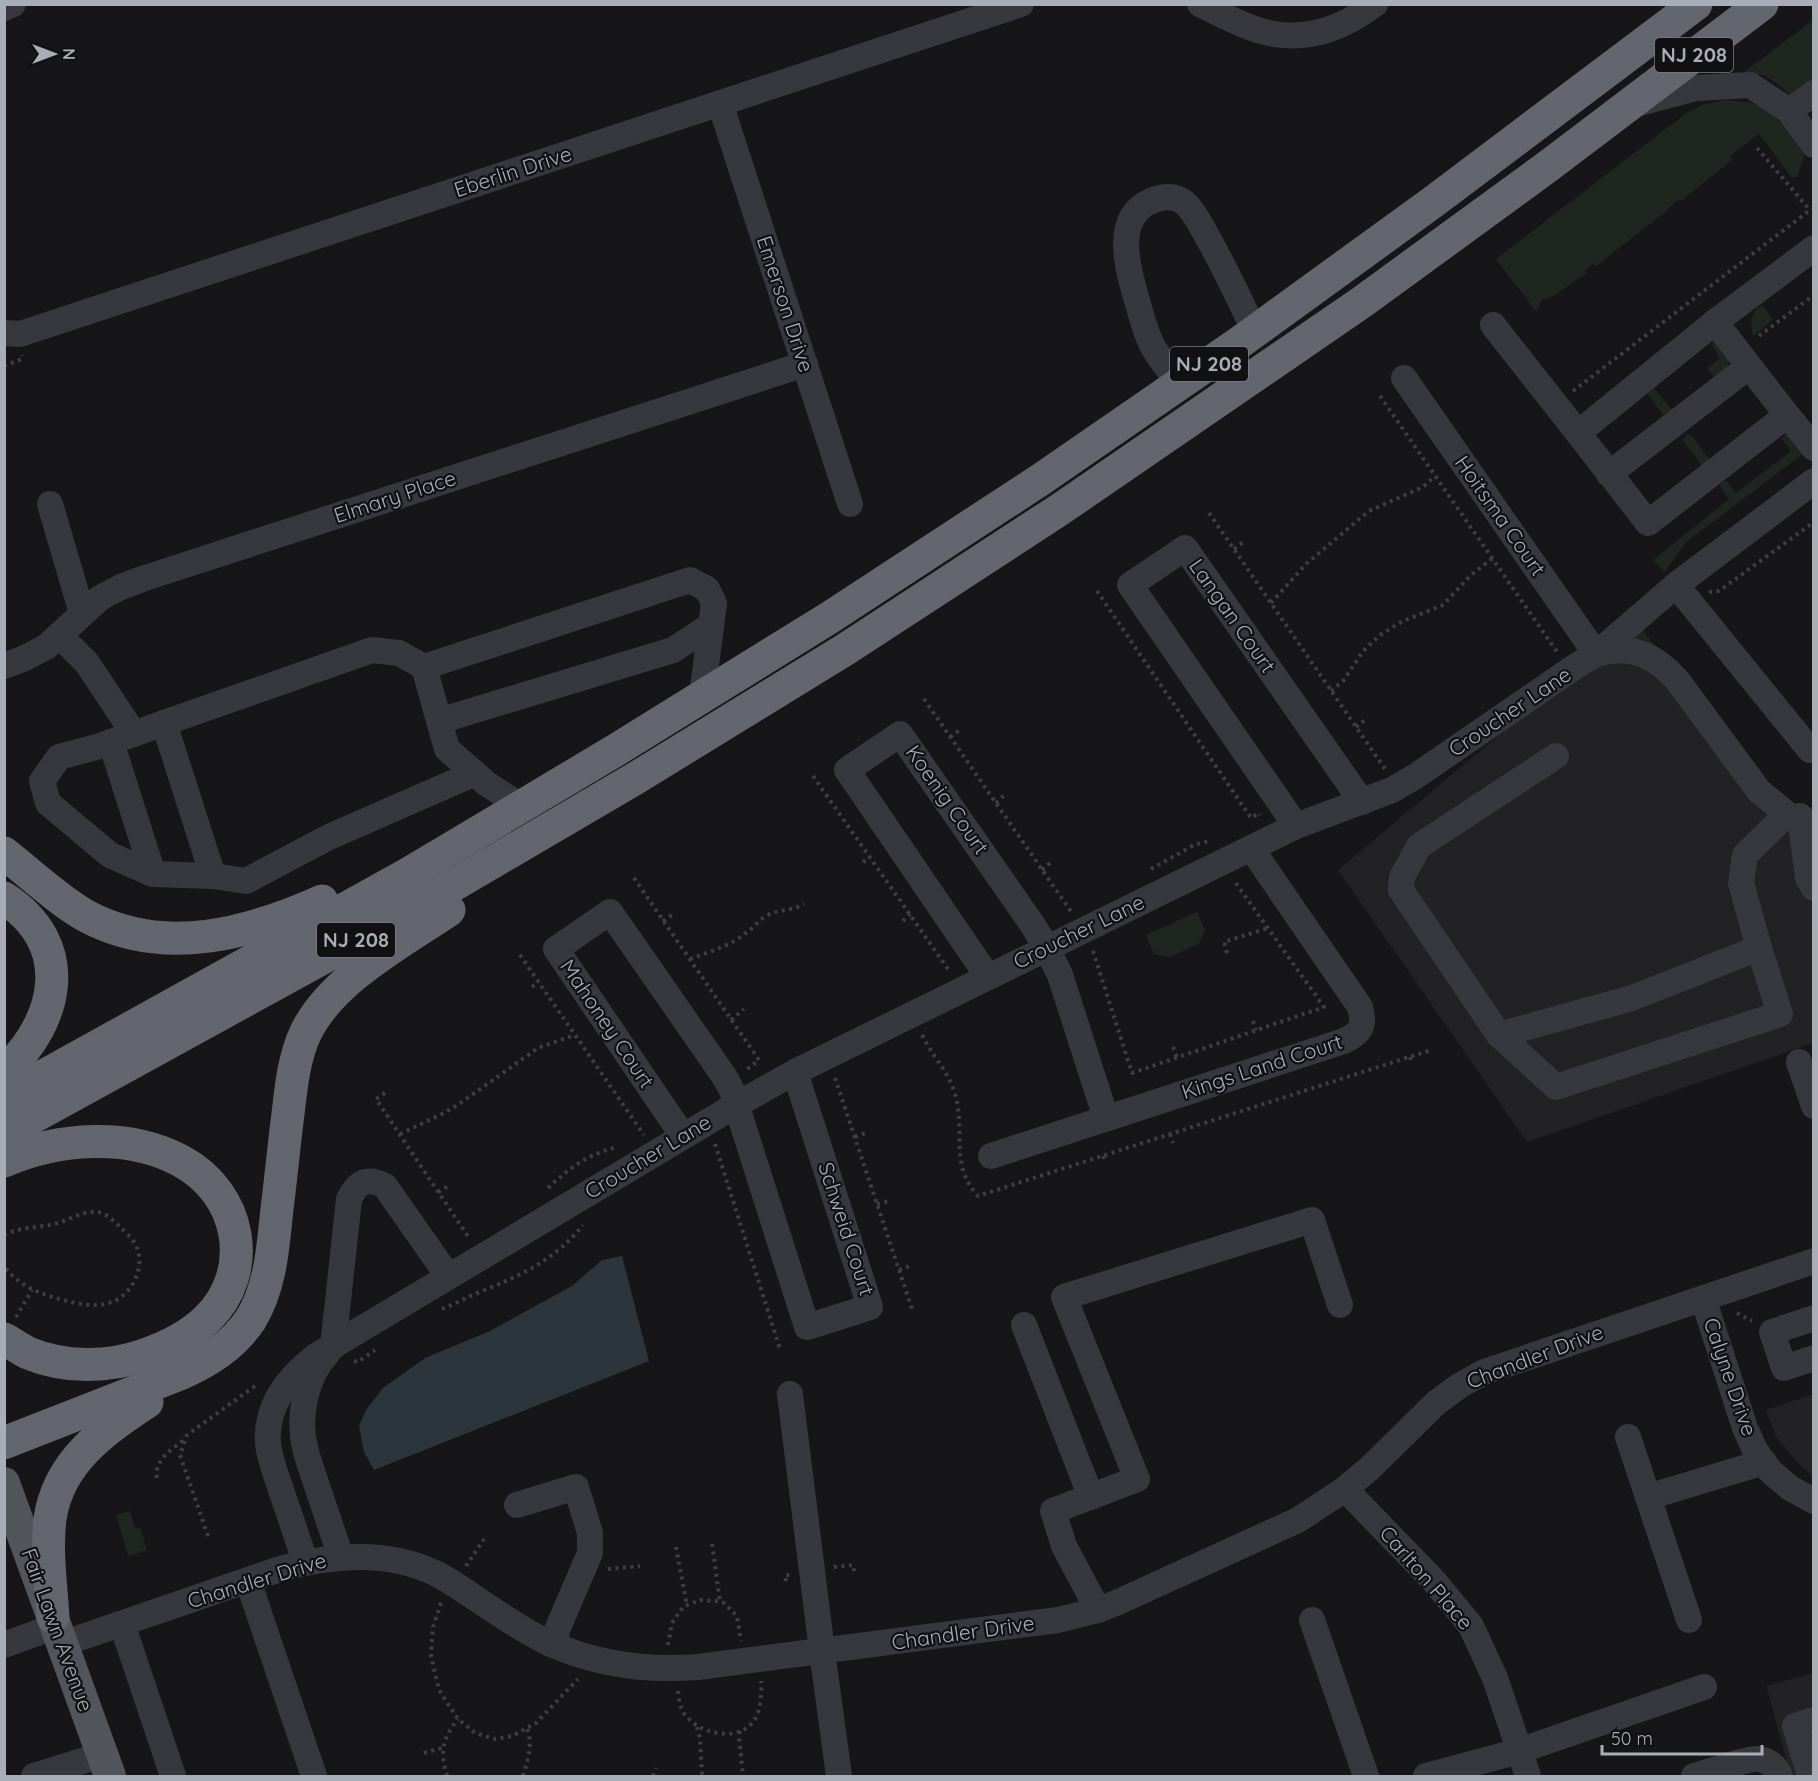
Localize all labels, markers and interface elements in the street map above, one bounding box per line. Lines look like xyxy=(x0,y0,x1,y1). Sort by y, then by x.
north arrow xyxy=(24,24,84,84)
road number: NJ 208 xyxy=(1655,38,1733,72)
text: N xyxy=(59,48,79,60)
street label: Eberlin Drive xyxy=(450,140,575,202)
street label: Emerson Drive xyxy=(752,232,820,375)
road number: NJ 208 xyxy=(1170,347,1248,381)
street label: Hoitsma Court xyxy=(1450,450,1552,581)
street label: Elmary Place xyxy=(330,464,459,528)
street label: Langan Court xyxy=(1184,553,1282,677)
street label: Croucher Lane xyxy=(1443,661,1576,762)
street label: Koenig Court xyxy=(901,740,995,859)
street label: Croucher Lane xyxy=(1009,888,1148,974)
road number: NJ 208 xyxy=(317,923,395,957)
street label: Mahoney Court xyxy=(555,954,660,1093)
street label: Kings Land Court xyxy=(1178,1028,1345,1104)
street label: Croucher Lane xyxy=(580,1108,715,1204)
street label: Schweid Court xyxy=(813,1159,881,1299)
street label: Calyne Drive xyxy=(1699,1314,1763,1439)
street label: Chandler Drive xyxy=(1463,1318,1607,1394)
street label: Carlton Place xyxy=(1374,1520,1479,1635)
street label: Fair Lawn Avenue xyxy=(16,1545,100,1715)
street label: Chandler Drive xyxy=(184,1547,329,1614)
street label: Chandler Drive xyxy=(890,1609,1036,1655)
scale bar xyxy=(1602,1718,1762,1756)
text: 50 m xyxy=(1611,1727,1653,1750)

